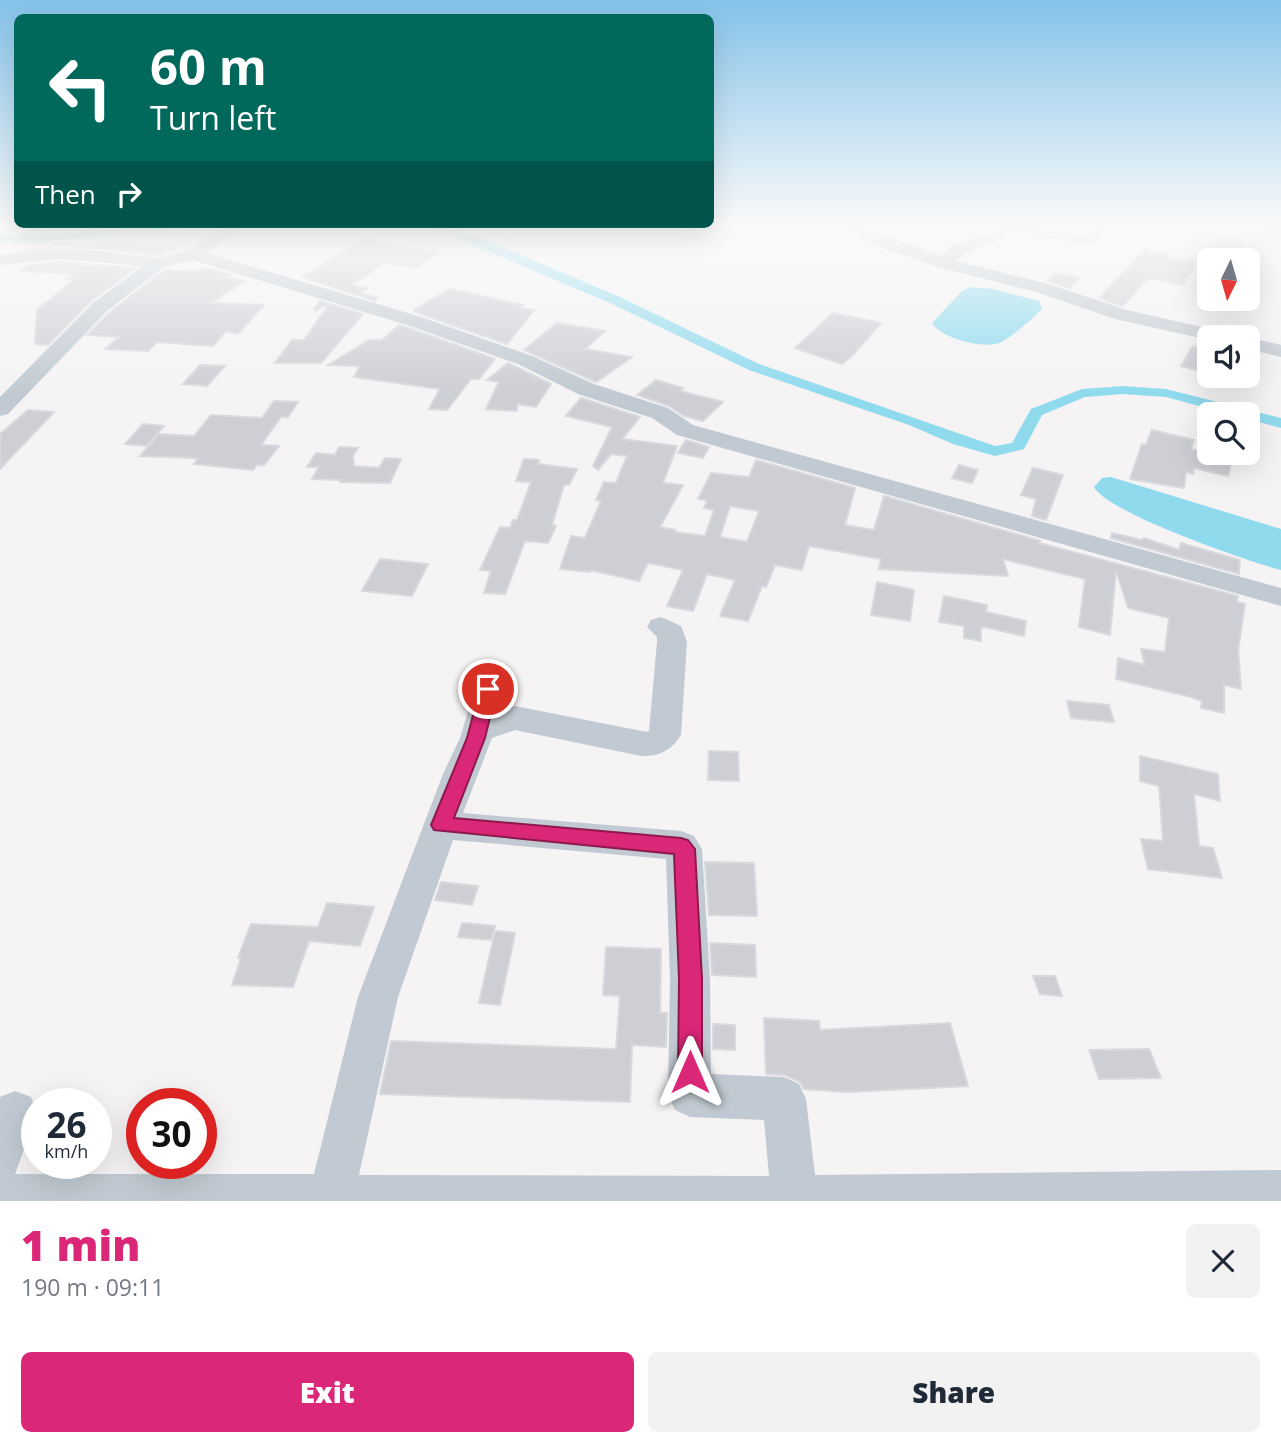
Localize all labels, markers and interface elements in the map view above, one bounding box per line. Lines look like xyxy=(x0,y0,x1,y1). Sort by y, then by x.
text: 60 m xyxy=(150,33,267,99)
icon: left xyxy=(35,42,126,133)
text: Turn left xyxy=(150,96,276,139)
icon: right xyxy=(110,175,148,213)
text: Then xyxy=(35,176,96,212)
north arrow xyxy=(1197,248,1260,312)
map controls xyxy=(1197,248,1260,465)
button: sound xyxy=(1197,325,1260,388)
button: search xyxy=(1197,402,1260,465)
pin xyxy=(458,659,518,719)
icon: arrive xyxy=(469,670,507,708)
position arrow xyxy=(653,1035,727,1109)
speed limit sign: 30 xyxy=(126,1088,217,1179)
text: 26 xyxy=(46,1101,87,1148)
text: km/h xyxy=(45,1139,88,1163)
text: 1 min xyxy=(21,1216,140,1273)
button: close xyxy=(1186,1224,1260,1298)
text: 190 m · 09:11 xyxy=(21,1271,164,1303)
button: Exit xyxy=(21,1352,634,1432)
button: Share xyxy=(648,1352,1260,1432)

